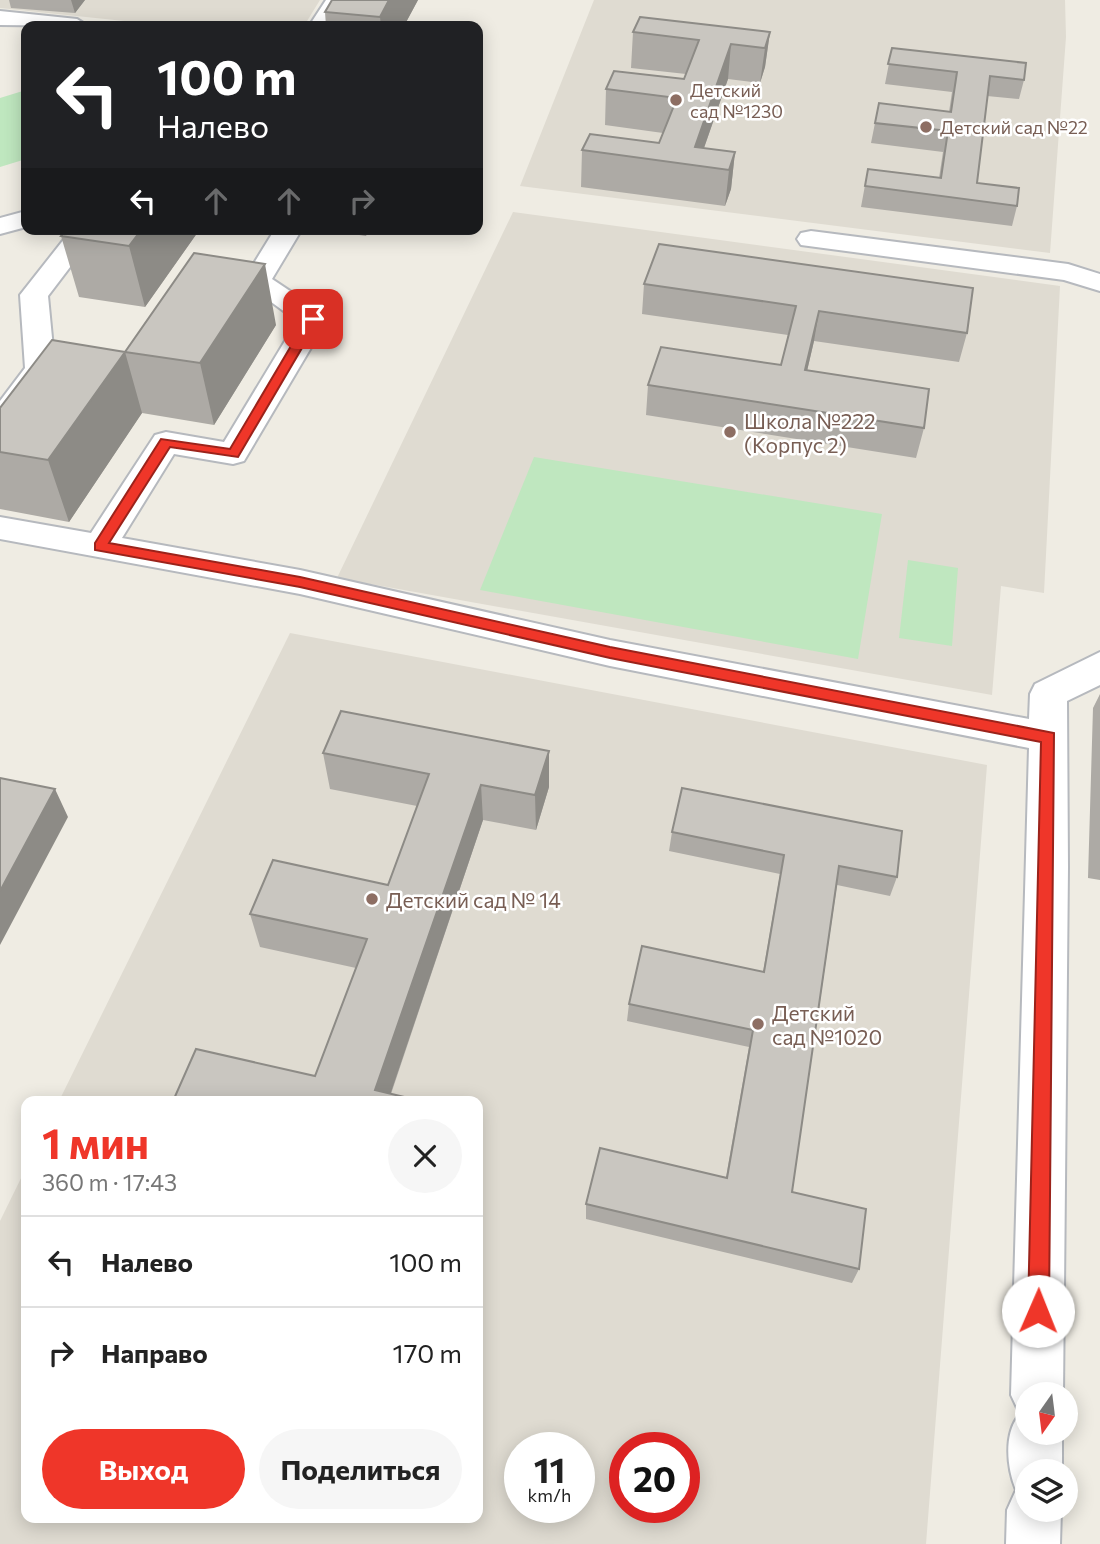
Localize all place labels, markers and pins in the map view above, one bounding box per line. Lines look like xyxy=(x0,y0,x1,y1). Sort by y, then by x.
place label: Детский сад №1230 xyxy=(690,79,783,122)
marker: Детский сад №1230 xyxy=(668,92,684,108)
place label: Детский сад №22 xyxy=(940,116,1088,138)
marker: Детский сад №22 xyxy=(918,119,934,135)
pin xyxy=(283,289,343,349)
place label: Школа №222 (Корпус 2) xyxy=(744,408,876,457)
marker: Школа №222 (Корпус 2) xyxy=(722,424,738,440)
place label: Детский сад № 14 xyxy=(386,887,561,912)
marker: Детский сад № 14 xyxy=(364,891,380,907)
place label: Детский сад №1020 xyxy=(772,1000,882,1049)
marker: Детский сад №1020 xyxy=(750,1016,766,1032)

